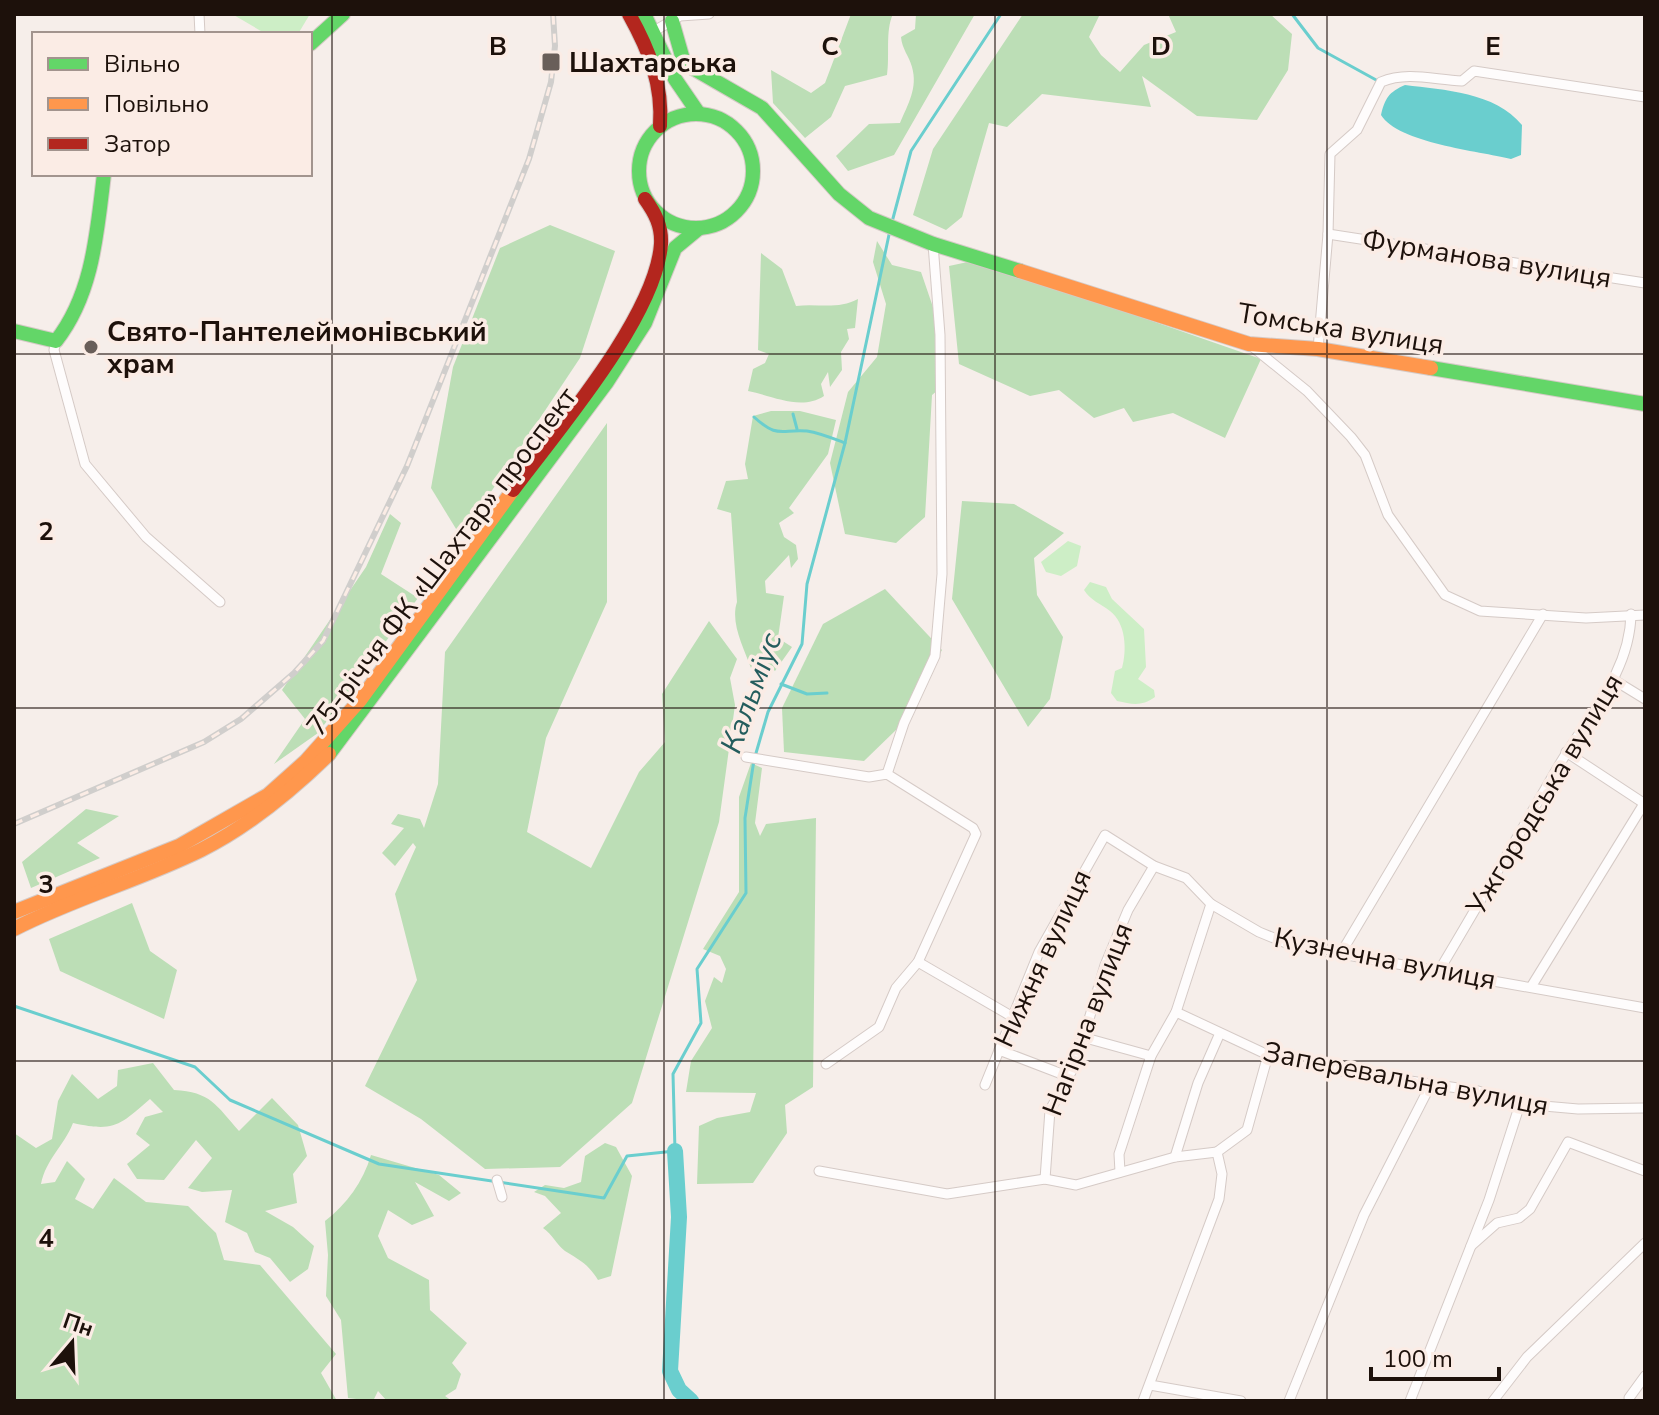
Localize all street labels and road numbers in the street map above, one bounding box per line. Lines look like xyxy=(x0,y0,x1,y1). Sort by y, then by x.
street label: Фурманова вулиця xyxy=(1360,221,1614,297)
street label: Томська вулиця xyxy=(1235,294,1446,364)
street label: 75-річчя ФК «Шахтар» проспект xyxy=(298,379,586,744)
street label: Ужгородська вулиця xyxy=(1457,667,1632,923)
street label: Нижня вулиця xyxy=(985,863,1101,1053)
street label: Нагірна вулиця xyxy=(1034,917,1142,1121)
street label: Кузнечна вулиця xyxy=(1271,919,1499,999)
street label: Заперевальна вулиця xyxy=(1260,1033,1552,1125)

